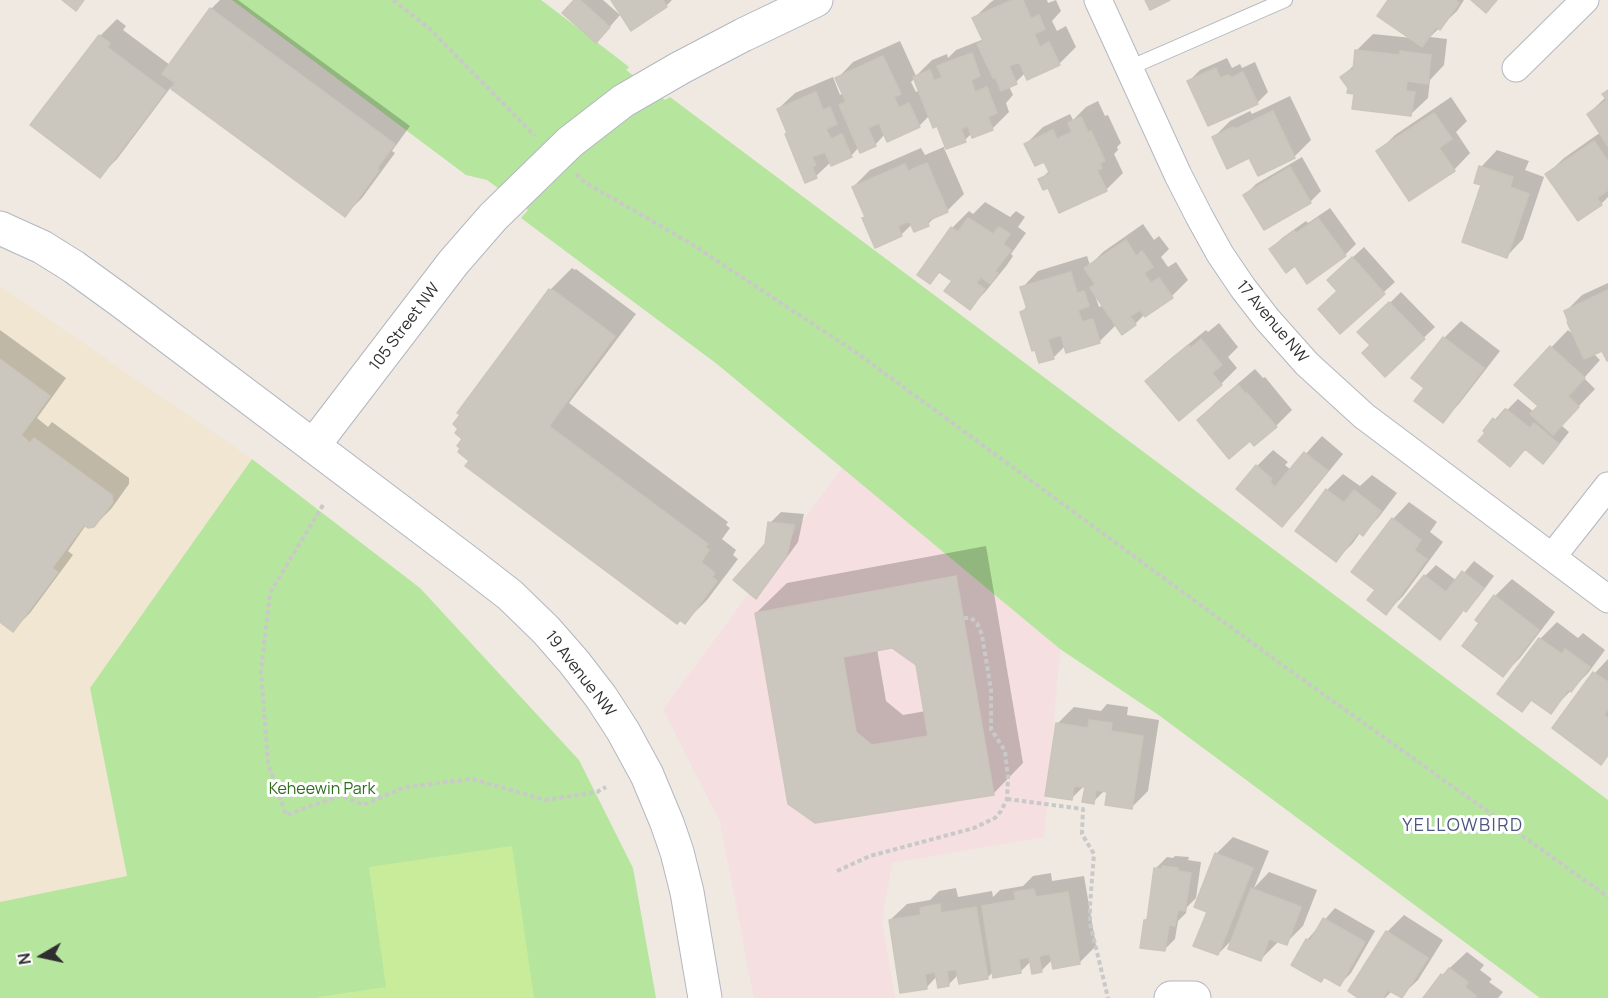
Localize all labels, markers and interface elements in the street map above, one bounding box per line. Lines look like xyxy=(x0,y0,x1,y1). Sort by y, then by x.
street label: 17 Avenue NW xyxy=(1232,277,1312,367)
street label: 105 Street NW xyxy=(366,279,444,375)
street label: 19 Avenue NW xyxy=(541,627,619,721)
park label: Keheewin Park xyxy=(269,780,375,800)
district label: YELLOWBIRD xyxy=(1402,815,1524,837)
north arrow xyxy=(12,926,72,986)
text: N xyxy=(12,951,36,966)

